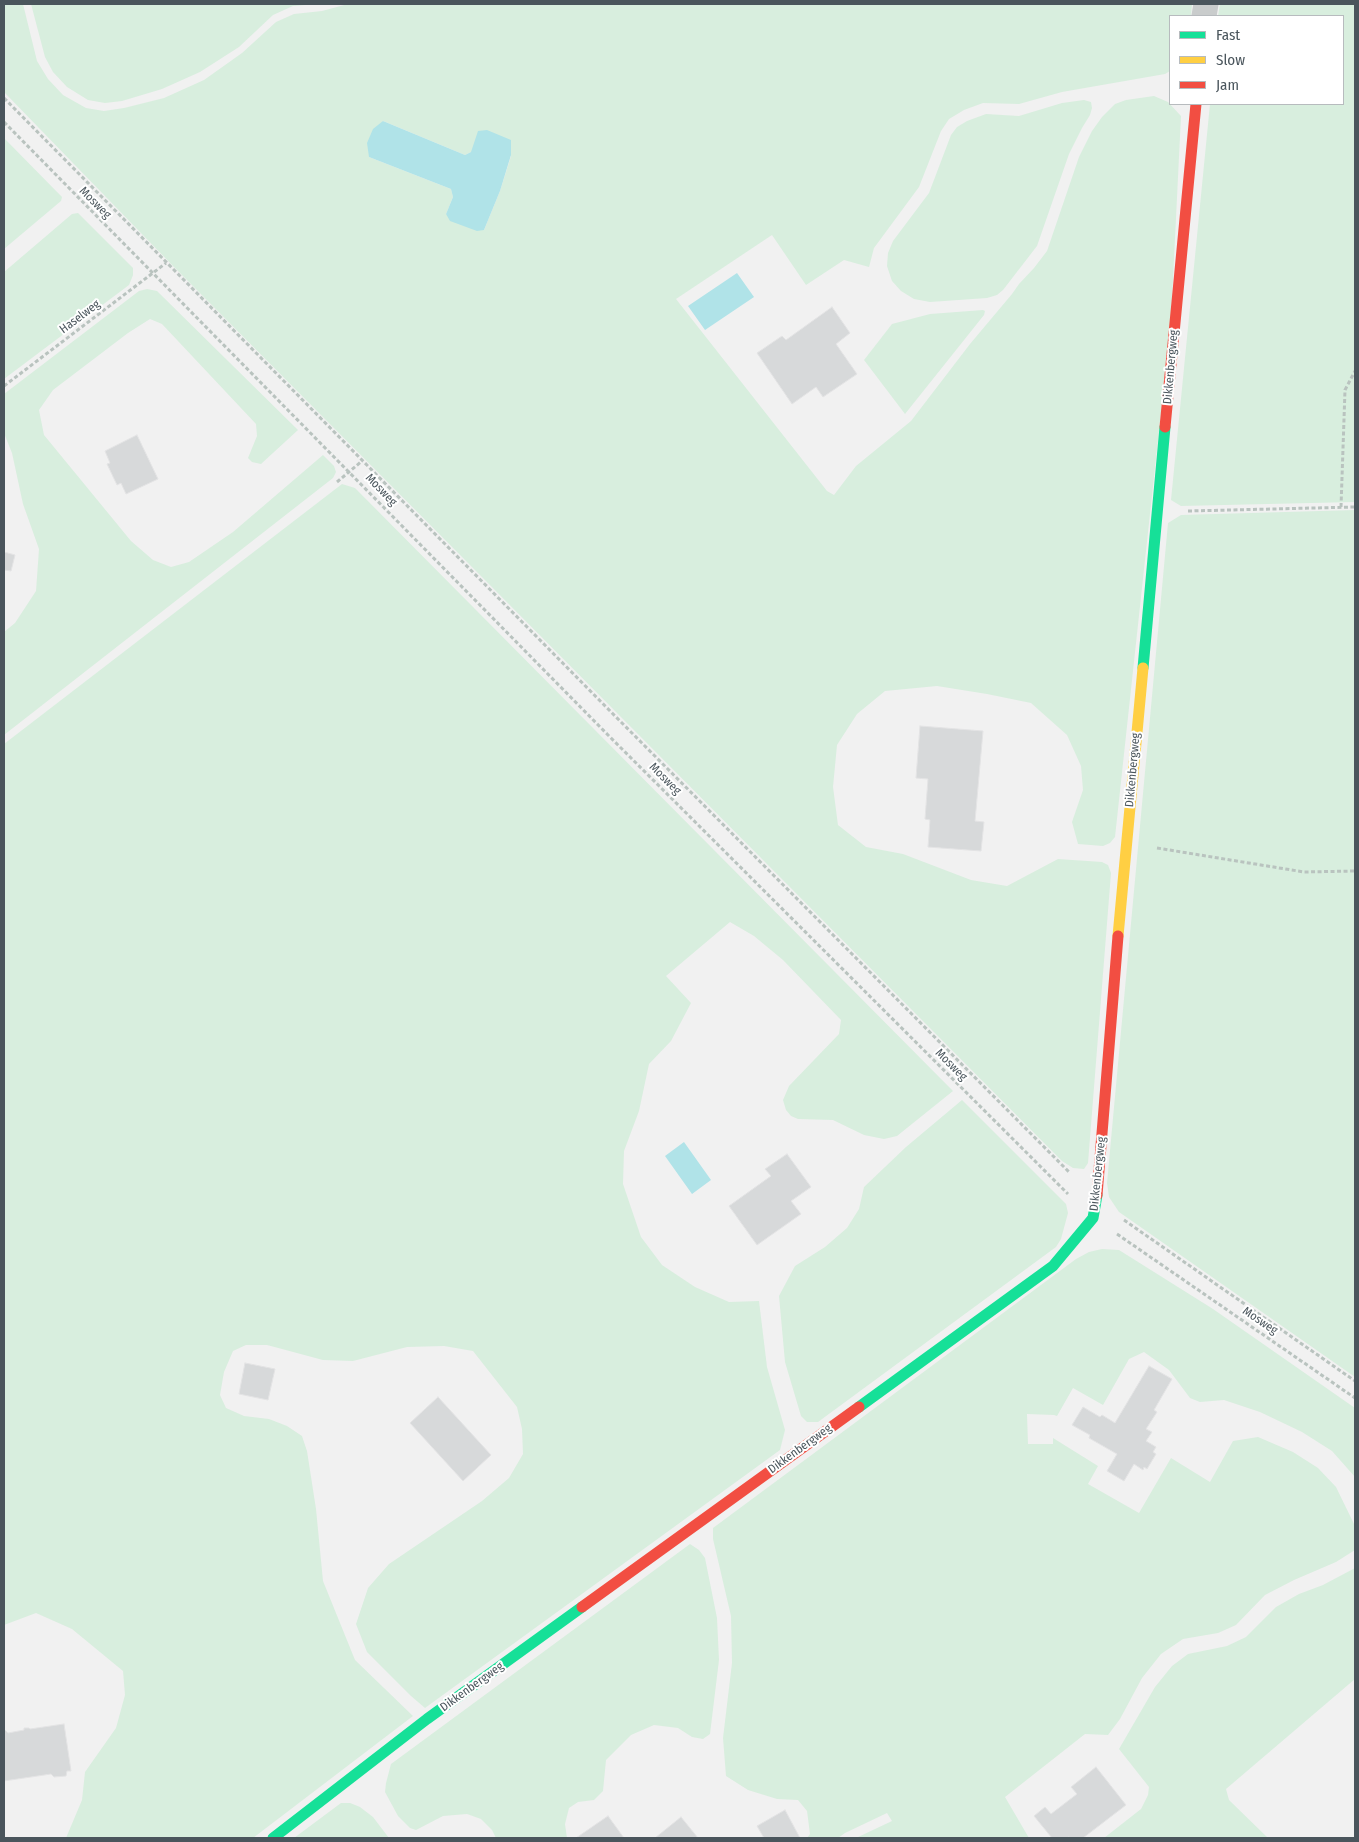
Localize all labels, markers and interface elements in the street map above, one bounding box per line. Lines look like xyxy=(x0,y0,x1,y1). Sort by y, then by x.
legend xyxy=(1169,15,1344,105)
text: Fast xyxy=(1216,26,1240,44)
text: Slow xyxy=(1216,51,1245,69)
text: Jam xyxy=(1216,76,1239,94)
street label: Mosweg xyxy=(76,184,114,222)
street label: Haselweg xyxy=(57,297,103,337)
street label: Dikkenbergweg xyxy=(1161,329,1181,405)
street label: Mosweg xyxy=(362,471,400,509)
street label: Dikkenbergweg xyxy=(1123,732,1143,808)
street label: Mosweg xyxy=(646,760,684,798)
street label: Mosweg xyxy=(932,1046,970,1084)
street label: Dikkenbergweg xyxy=(1087,1136,1109,1212)
street label: Mosweg xyxy=(1240,1304,1280,1338)
street label: Dikkenbergweg xyxy=(766,1421,834,1477)
street label: Dikkenbergweg xyxy=(438,1659,506,1715)

